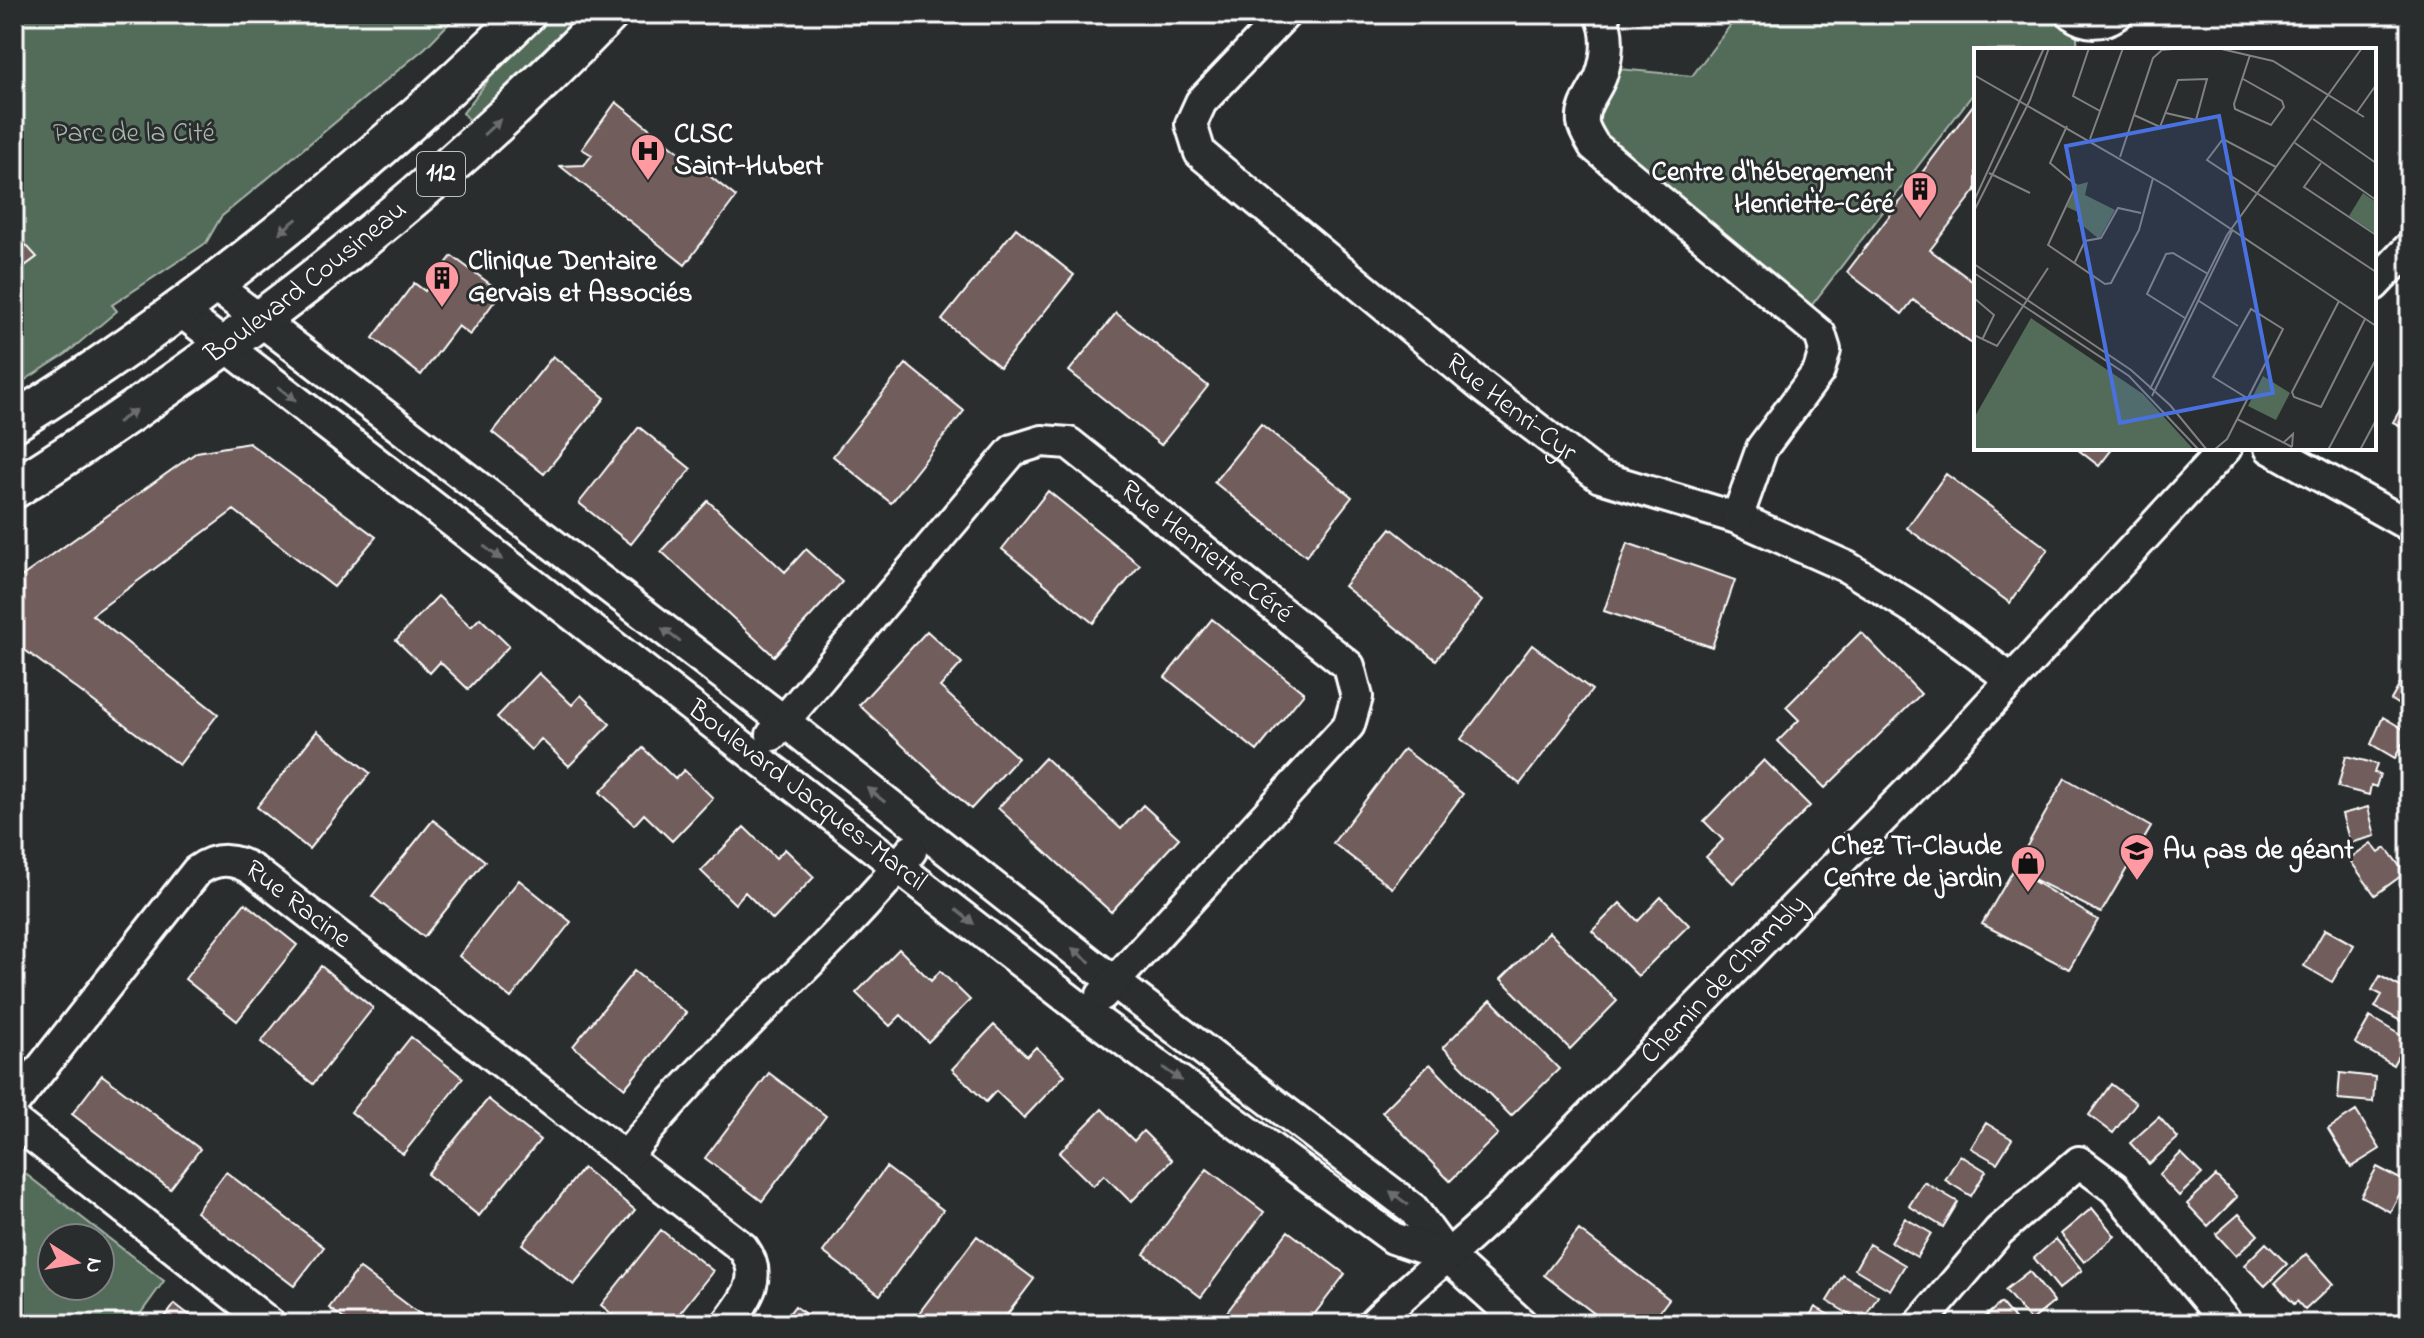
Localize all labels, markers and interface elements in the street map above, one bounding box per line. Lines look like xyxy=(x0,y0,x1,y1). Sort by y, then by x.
inset map xyxy=(1974,48,2376,450)
park label: Parc de la Cité xyxy=(53,114,216,155)
place label: CLSC Saint-Hubert xyxy=(674,115,824,188)
one-way arrow xyxy=(482,119,501,137)
hospital icon: CLSC Saint-Hubert xyxy=(629,132,667,182)
road number: 112 xyxy=(417,152,465,196)
place label: Centre d'hébergement Henriette-Céré xyxy=(1652,153,1895,226)
building icon: Centre d'hébergement Henriette-Céré xyxy=(1901,170,1939,220)
street label: Boulevard Cousineau xyxy=(196,191,416,375)
one-way arrow xyxy=(278,217,298,233)
place label: Clinique Dentaire Gervais et Associés xyxy=(468,242,693,315)
building icon: Clinique Dentaire Gervais et Associés xyxy=(423,259,461,309)
street label: Rue Henri-Cyr xyxy=(1436,343,1586,473)
one-way arrow xyxy=(277,386,297,402)
one-way arrow xyxy=(116,409,137,424)
street label: Rue Henriette-Céré xyxy=(1111,470,1302,634)
one-way arrow xyxy=(483,545,503,561)
one-way arrow xyxy=(661,628,681,644)
street label: Boulevard Jacques-Marcil xyxy=(678,690,935,902)
one-way arrow xyxy=(866,787,886,804)
place label: Chez Ti-Claude Centre de jardin xyxy=(1823,827,2003,900)
place label: Au pas de géant xyxy=(2163,831,2354,873)
school or university icon: Au pas de géant xyxy=(2118,832,2156,882)
shop icon: Chez Ti-Claude Centre de jardin xyxy=(2009,844,2047,894)
street label: Rue Racine xyxy=(235,850,360,959)
street label: Chemin de Chambly xyxy=(1631,885,1817,1074)
one-way arrow xyxy=(955,909,975,925)
one-way arrow xyxy=(1071,948,1091,964)
one-way arrow xyxy=(1162,1066,1182,1082)
one-way arrow xyxy=(1389,1190,1409,1206)
north arrow xyxy=(36,1222,116,1302)
text: N xyxy=(76,1255,110,1276)

